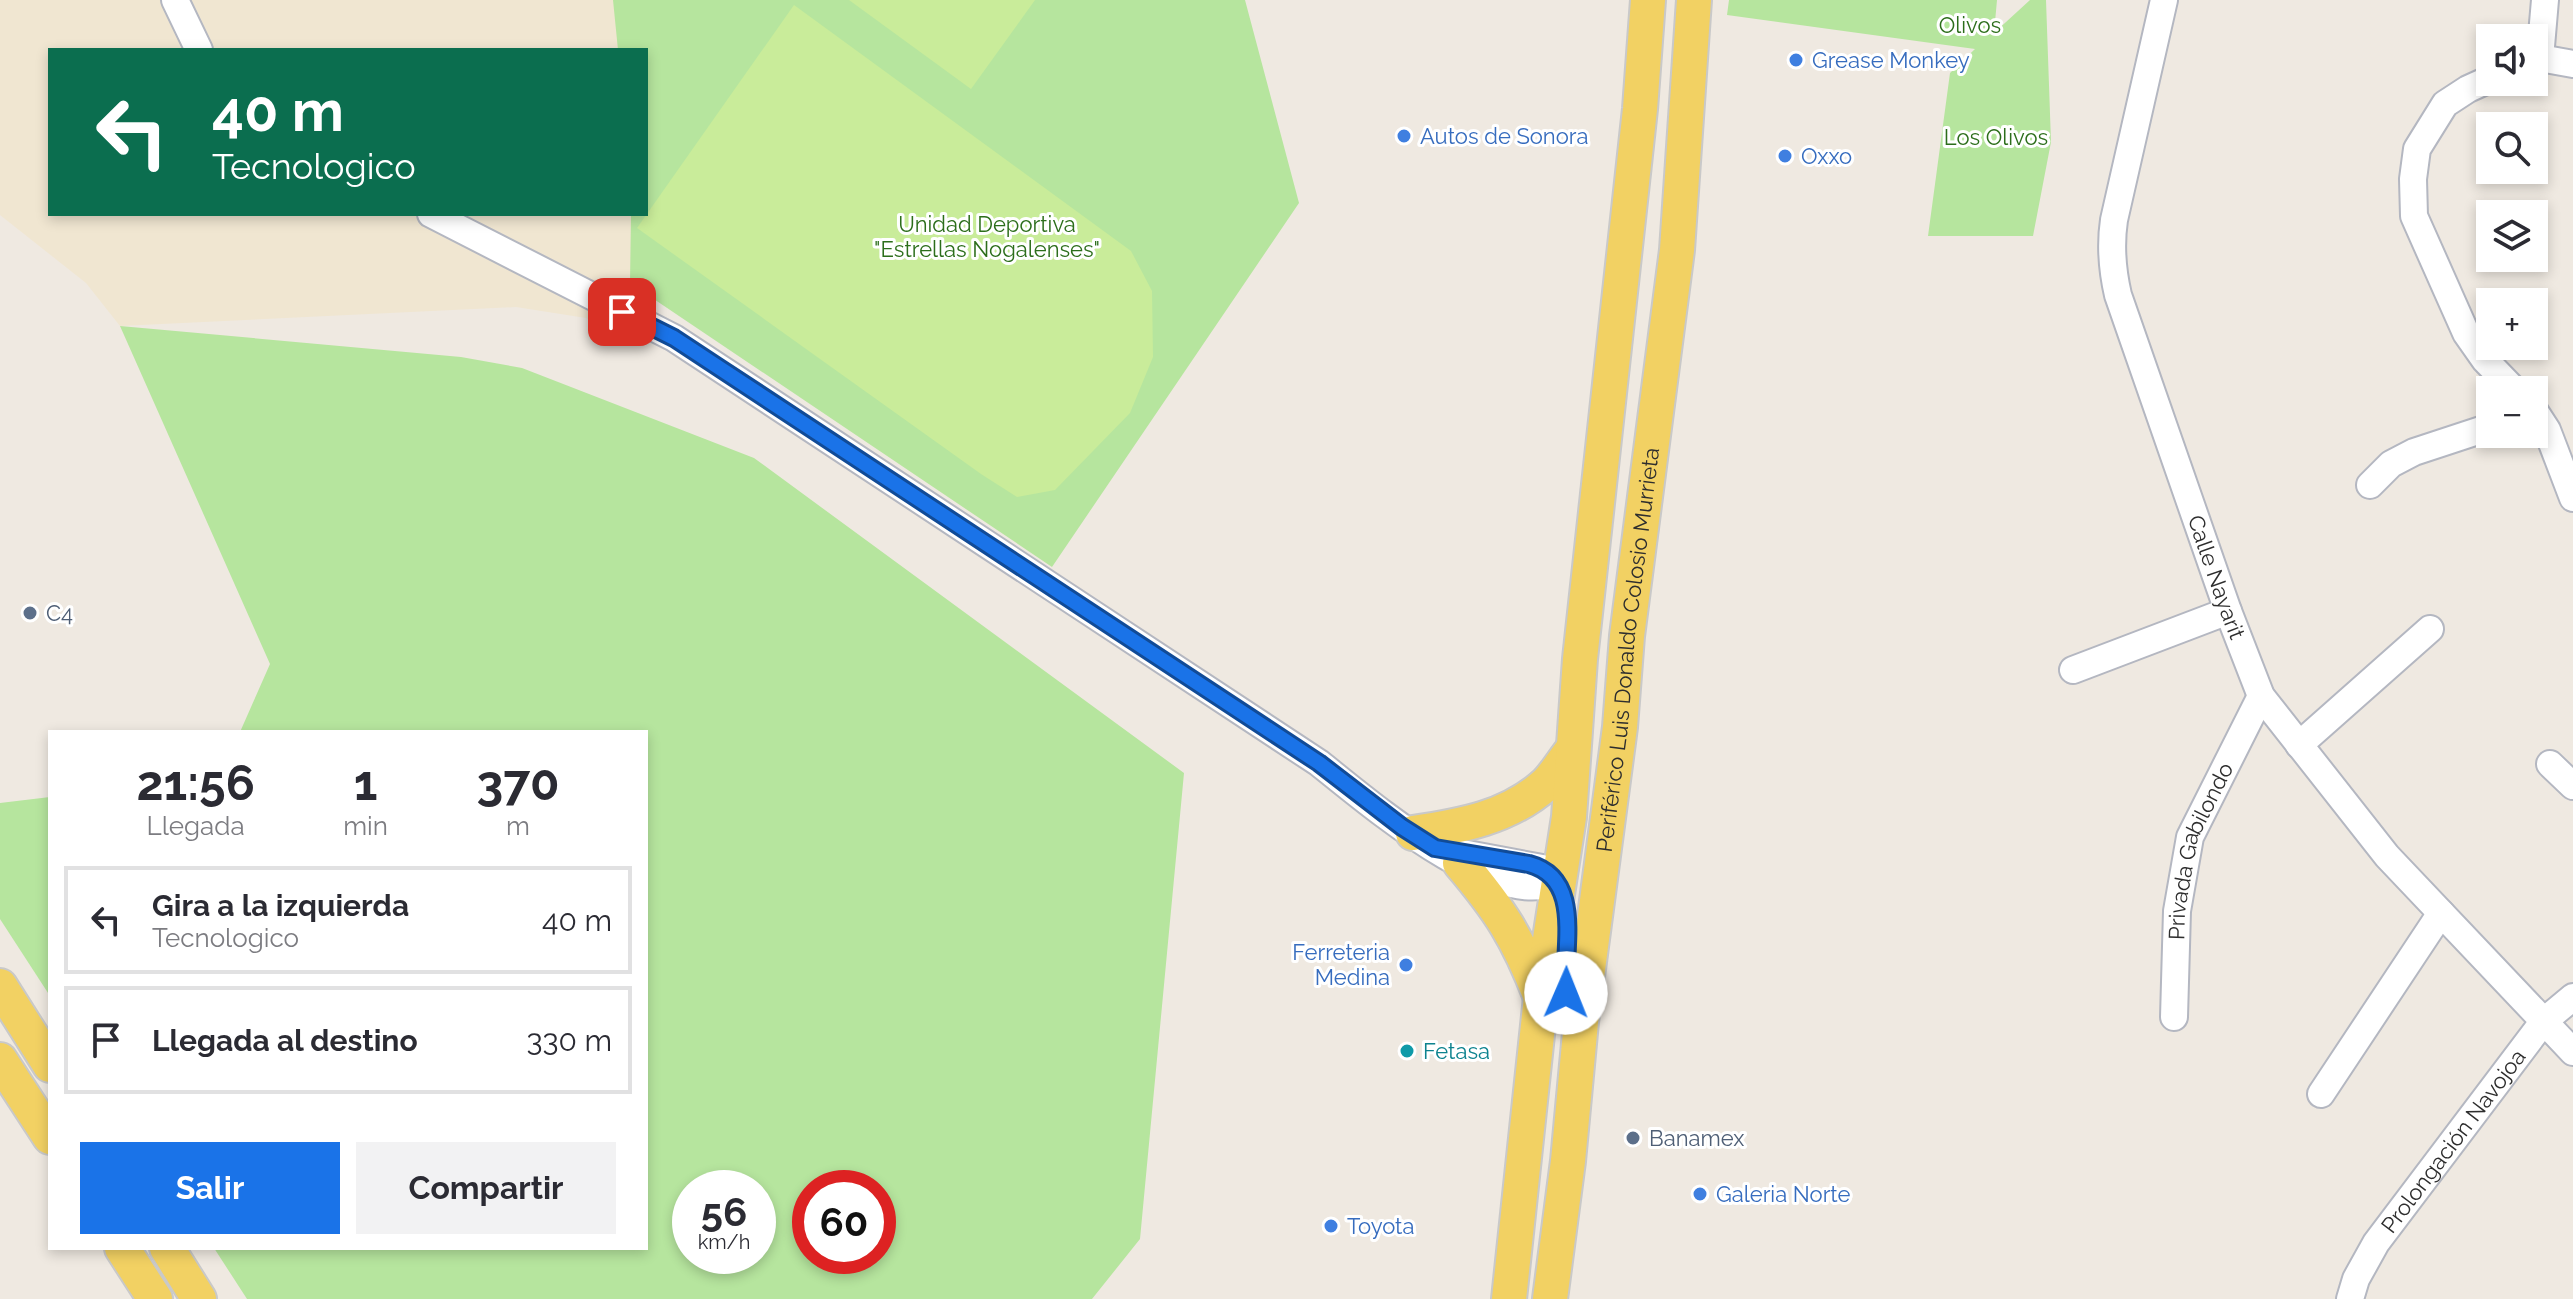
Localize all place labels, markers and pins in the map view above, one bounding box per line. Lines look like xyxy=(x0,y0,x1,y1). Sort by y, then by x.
place label: Grease Monkey xyxy=(1812,47,1970,73)
marker: Grease Monkey xyxy=(1787,51,1805,69)
place label: Autos de Sonora xyxy=(1420,123,1588,149)
marker: Autos de Sonora xyxy=(1395,127,1413,145)
place label: Oxxo xyxy=(1801,143,1852,169)
marker: Oxxo xyxy=(1776,147,1794,165)
pin xyxy=(588,278,656,346)
place label: C4 xyxy=(46,600,73,626)
marker: C4 xyxy=(21,604,39,622)
place label: Ferreteria Medina xyxy=(1292,939,1390,990)
marker: Ferreteria Medina xyxy=(1397,956,1415,974)
place label: Fetasa xyxy=(1423,1038,1490,1064)
marker: Fetasa xyxy=(1398,1042,1416,1060)
place label: Banamex xyxy=(1649,1125,1744,1151)
marker: Banamex xyxy=(1624,1129,1642,1147)
place label: Galeria Norte xyxy=(1716,1181,1851,1207)
marker: Galeria Norte xyxy=(1691,1185,1709,1203)
place label: Toyota xyxy=(1347,1213,1414,1239)
marker: Toyota xyxy=(1322,1217,1340,1235)

